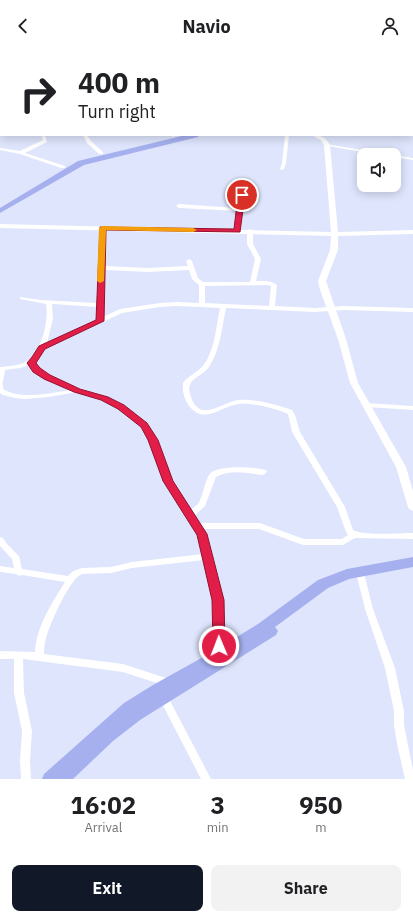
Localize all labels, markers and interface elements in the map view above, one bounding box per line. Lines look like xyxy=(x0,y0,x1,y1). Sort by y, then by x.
icon: back xyxy=(12,15,34,37)
text: Navio xyxy=(182,15,231,38)
icon: person xyxy=(379,15,401,37)
text: 400 m xyxy=(78,64,160,101)
icon: right xyxy=(12,68,64,120)
text: Turn right xyxy=(78,100,156,123)
map controls xyxy=(357,148,401,192)
button: sound xyxy=(357,148,401,192)
pin xyxy=(225,178,259,212)
icon: arrive xyxy=(231,184,253,206)
position arrow xyxy=(198,625,240,667)
text: 16:02 xyxy=(71,789,136,821)
text: 3 xyxy=(210,789,225,821)
text: 950 xyxy=(299,789,342,821)
text: Arrival xyxy=(84,819,122,836)
text: min xyxy=(207,819,229,836)
text: m xyxy=(315,819,326,836)
button: Exit xyxy=(12,865,203,911)
button: Share xyxy=(211,865,401,911)

